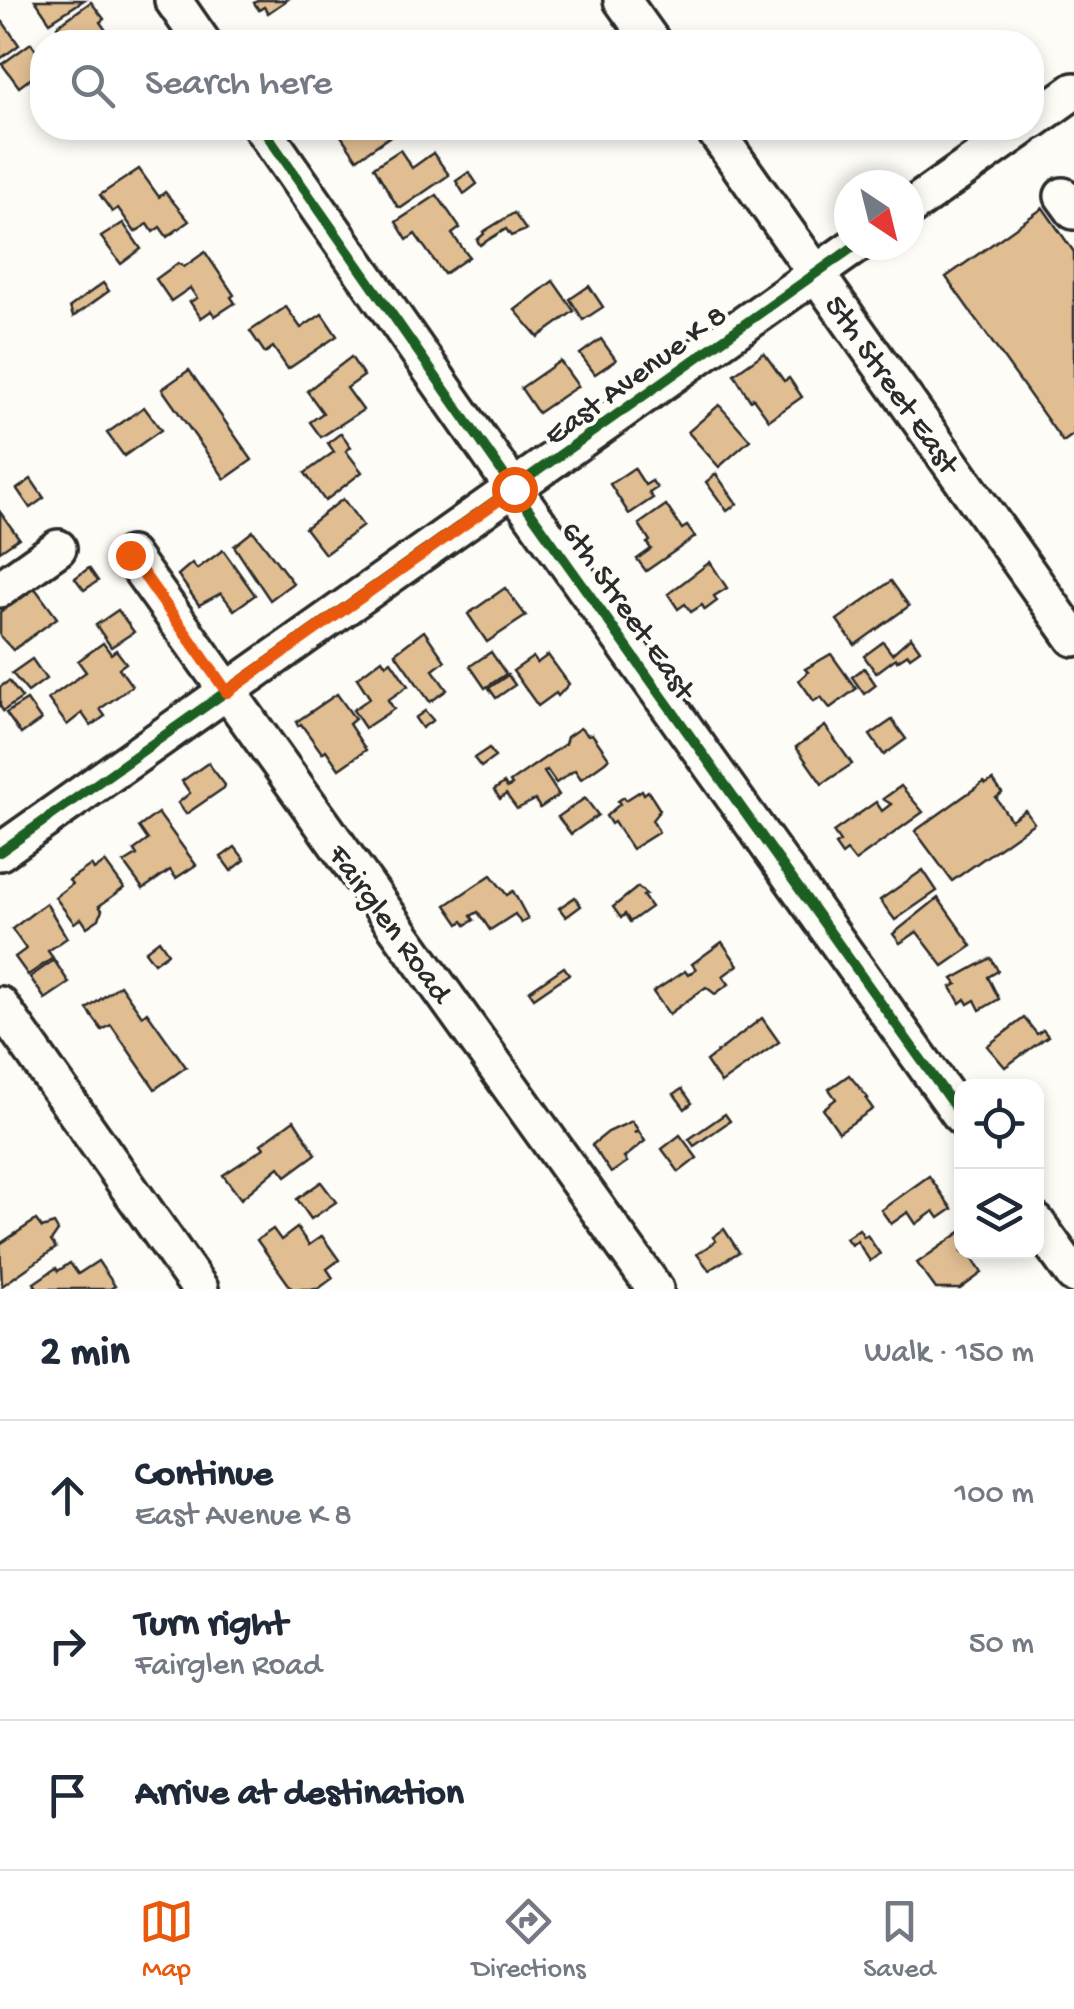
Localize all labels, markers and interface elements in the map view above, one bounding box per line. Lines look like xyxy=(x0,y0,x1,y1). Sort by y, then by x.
search box xyxy=(30,30,1044,140)
icon: search xyxy=(65,58,120,113)
text: Search here xyxy=(145,63,332,107)
north arrow xyxy=(834,170,924,260)
street label: 5th Street East xyxy=(814,289,967,485)
street label: East Avenue K 8 xyxy=(538,298,736,456)
route start xyxy=(492,467,538,513)
street label: 6th Street East xyxy=(550,515,703,711)
route end xyxy=(108,533,154,579)
street label: Fairglen Road xyxy=(317,837,460,1014)
map controls xyxy=(954,1079,1044,1259)
button: locate xyxy=(954,1079,1044,1169)
button: layers xyxy=(954,1169,1044,1259)
text: 2 min xyxy=(40,1330,129,1379)
text: Walk · 150 m xyxy=(864,1335,1034,1373)
text: Continue xyxy=(135,1454,273,1498)
icon: ahead xyxy=(40,1468,95,1523)
text: 100 m xyxy=(954,1476,1034,1514)
text: East Avenue K 8 xyxy=(135,1498,352,1536)
text: Turn right xyxy=(135,1604,287,1648)
icon: right xyxy=(40,1618,95,1673)
text: 50 m xyxy=(969,1626,1034,1664)
text: Fairglen Road xyxy=(135,1648,322,1686)
icon: arrive xyxy=(40,1768,95,1823)
text: Arrive at destination xyxy=(135,1773,464,1817)
tab: Map xyxy=(139,1894,194,1987)
tab: Directions xyxy=(472,1894,586,1987)
tab: Saved xyxy=(863,1894,935,1987)

